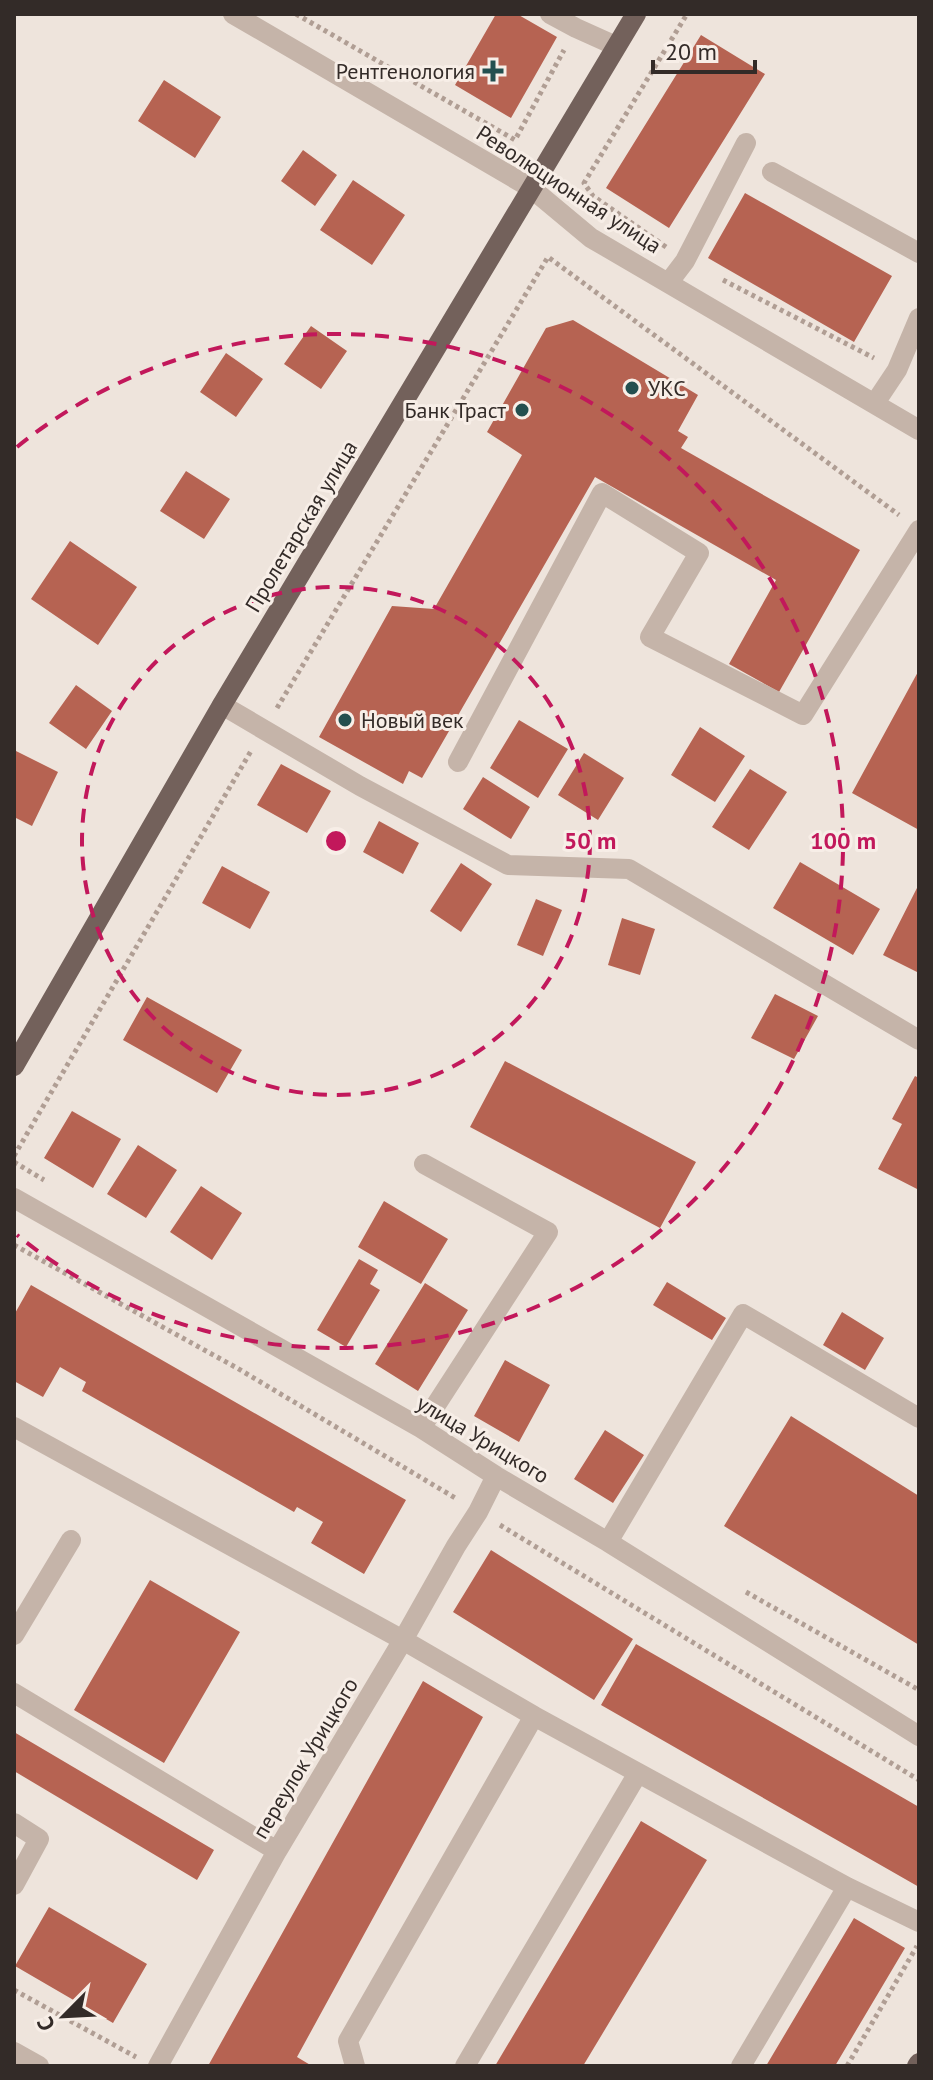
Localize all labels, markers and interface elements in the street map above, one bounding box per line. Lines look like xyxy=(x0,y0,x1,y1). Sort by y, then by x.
scale bar xyxy=(653,24,755,74)
text: 20 m xyxy=(665,36,717,67)
place label: Рентгенология xyxy=(336,57,475,85)
marker: Рентгенология xyxy=(482,60,504,82)
street label: Революционная улица xyxy=(471,119,667,259)
place label: УКС xyxy=(648,374,686,402)
marker: УКС xyxy=(623,379,641,397)
place label: Банк Траст xyxy=(404,396,506,424)
marker: Банк Траст xyxy=(513,401,531,419)
street label: Пролетарская улица xyxy=(239,435,363,617)
place label: Новый век xyxy=(361,706,464,734)
marker: Новый век xyxy=(336,711,354,729)
text: 50 m xyxy=(564,825,616,856)
text: 100 m xyxy=(810,825,876,856)
centre of rings xyxy=(322,827,350,855)
street label: улица Урицкого xyxy=(412,1388,554,1490)
street label: переулок Урицкого xyxy=(246,1672,364,1844)
north arrow xyxy=(24,1976,104,2056)
text: С xyxy=(30,2013,61,2035)

